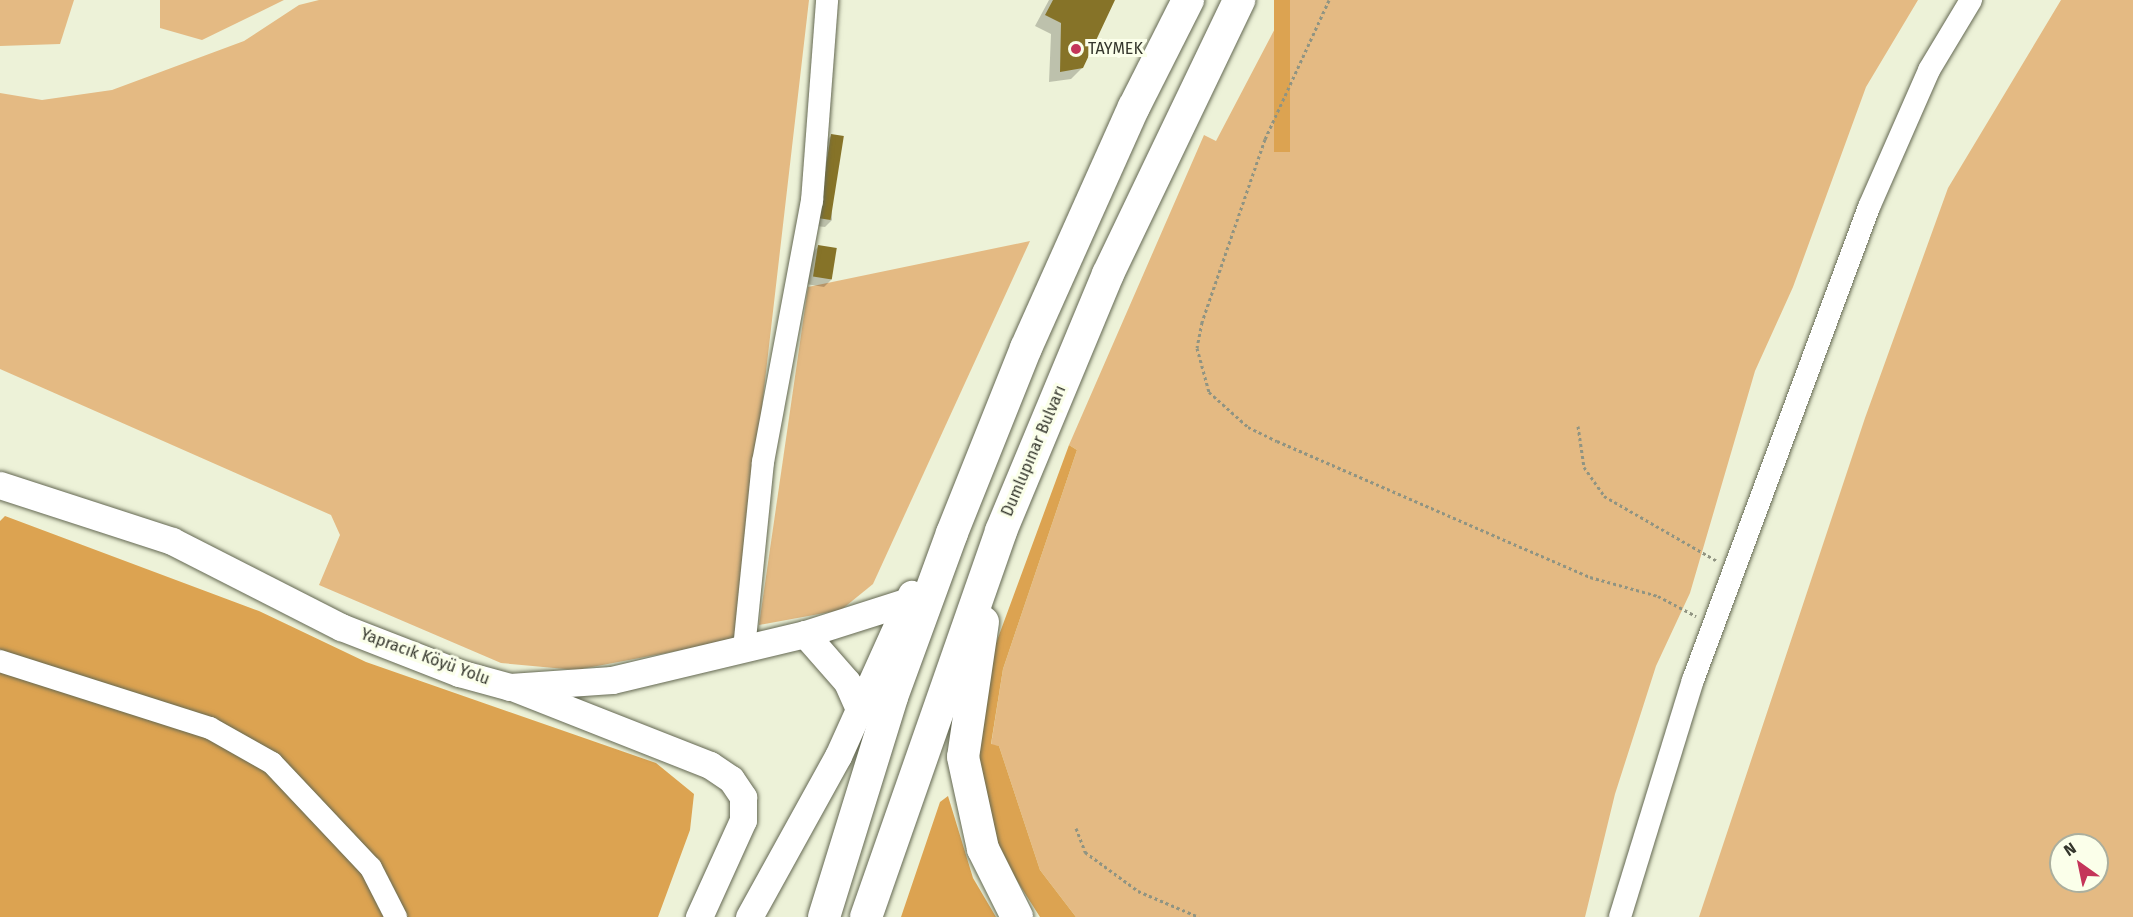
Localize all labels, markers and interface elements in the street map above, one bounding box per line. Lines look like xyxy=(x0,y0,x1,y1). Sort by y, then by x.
place label: TAYMEK xyxy=(1088,39,1143,59)
marker: TAYMEK xyxy=(1069,42,1083,56)
street label: Dumlupınar Bulvarı xyxy=(998,383,1070,519)
street label: Yapracık Köyü Yolu xyxy=(358,625,492,689)
north arrow xyxy=(2049,833,2109,893)
text: N xyxy=(2060,838,2080,860)

